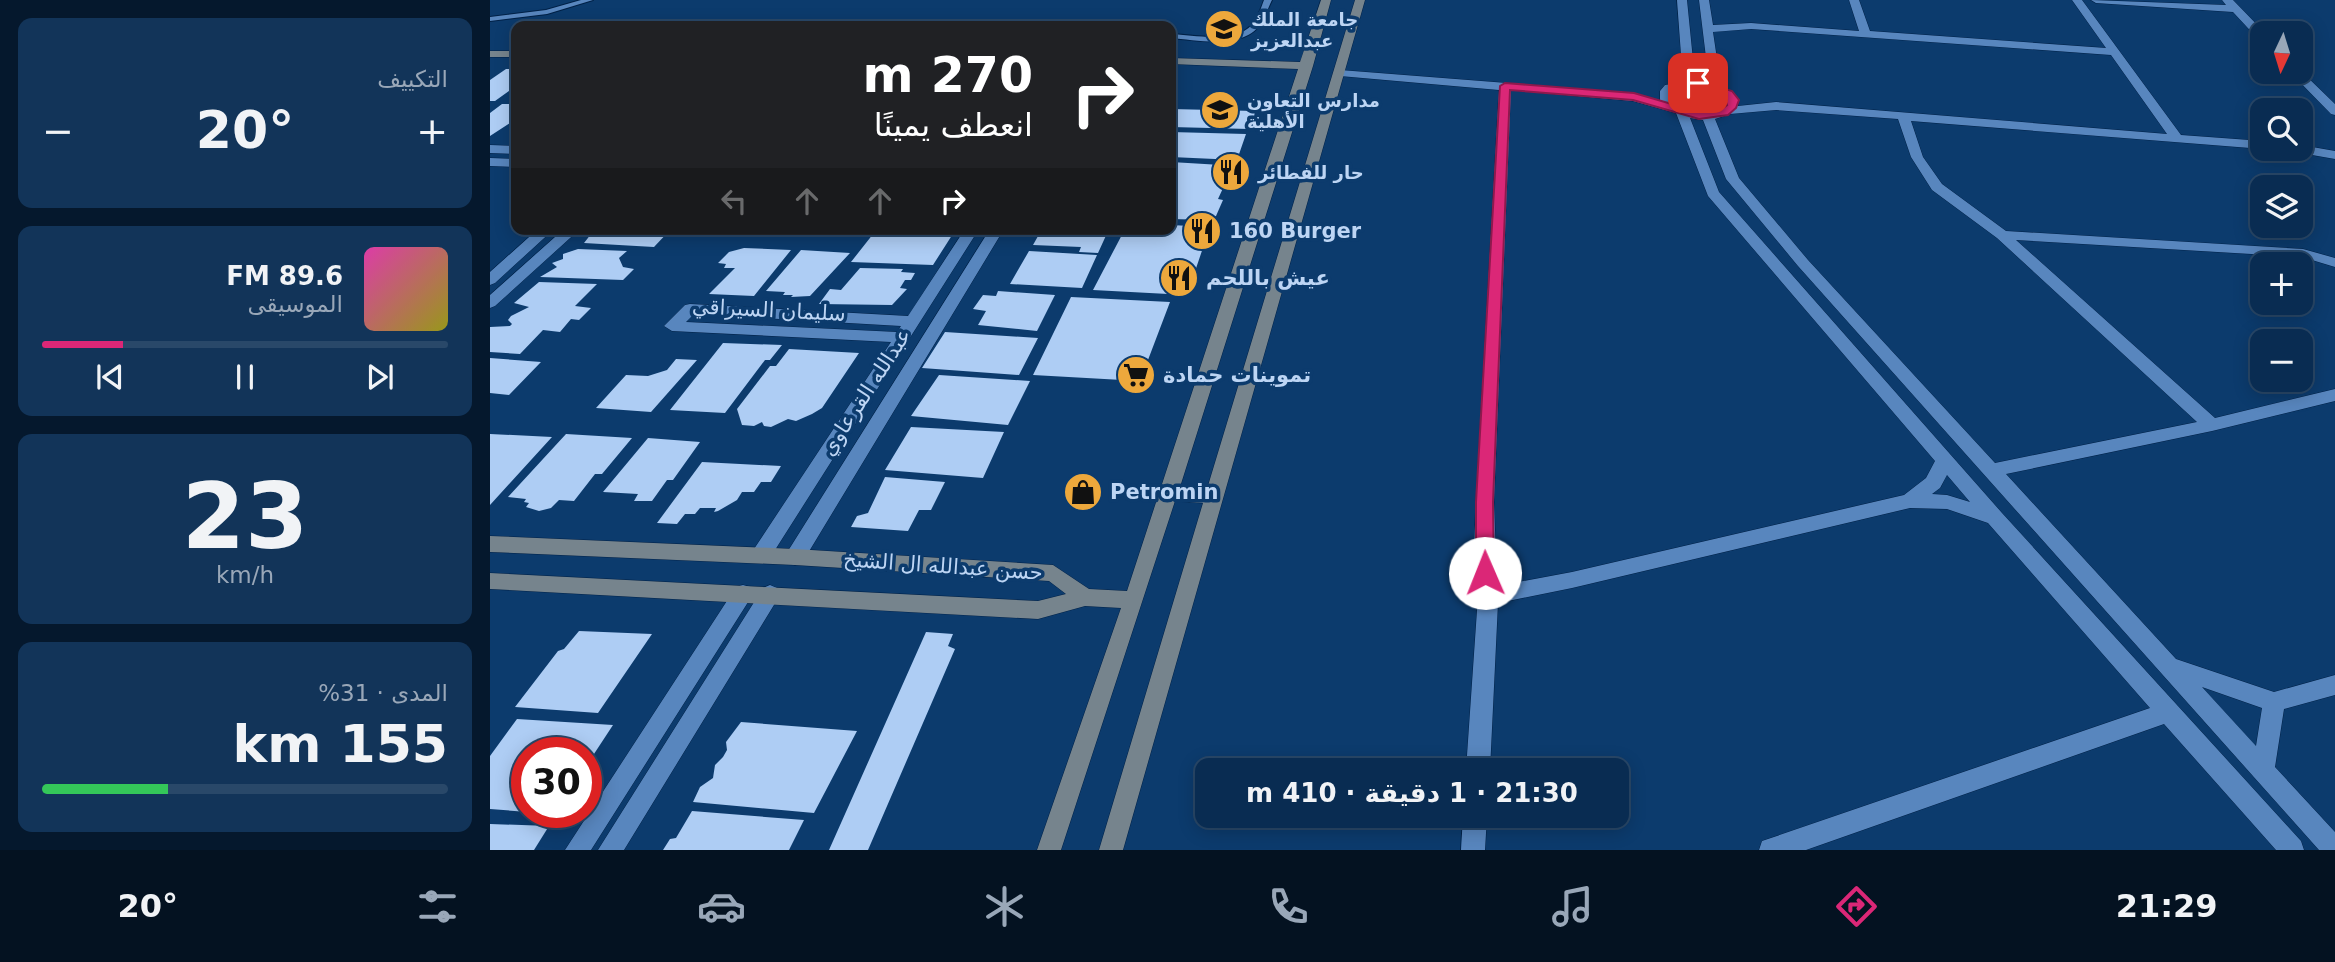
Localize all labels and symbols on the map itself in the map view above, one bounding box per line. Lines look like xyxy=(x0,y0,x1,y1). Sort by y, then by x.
school or university icon: جامعة الملك عبدالعزيز xyxy=(1203,8,1245,50)
place label: جامعة الملك عبدالعزيز xyxy=(1250,9,1358,52)
north arrow xyxy=(2250,21,2314,84)
pin xyxy=(1668,53,1728,113)
school or university icon: مدارس التعاون الأهلية xyxy=(1199,89,1241,131)
place label: مدارس التعاون الأهلية xyxy=(1247,90,1380,132)
restaurant icon: حار للفطائر xyxy=(1210,151,1252,193)
place label: حار للفطائر xyxy=(1257,162,1364,184)
restaurant icon: 160 Burger xyxy=(1181,210,1223,252)
place label: 160 Burger xyxy=(1229,219,1362,243)
restaurant icon: عيش باللحم xyxy=(1158,257,1200,299)
place label: عيش باللحم xyxy=(1206,266,1330,290)
street label: سليمان السيراقي xyxy=(692,294,846,326)
street label: عبدالله القرعاوي xyxy=(816,324,916,460)
supermarket icon: تموينات حمادة xyxy=(1115,354,1157,396)
place label: تموينات حمادة xyxy=(1163,363,1311,387)
shop icon: Petromin xyxy=(1062,471,1104,513)
place label: Petromin xyxy=(1110,480,1219,504)
position arrow xyxy=(1448,536,1522,610)
street label: حسن عبدالله ال الشيخ xyxy=(842,547,1044,585)
speed limit sign: 30 xyxy=(511,737,602,828)

